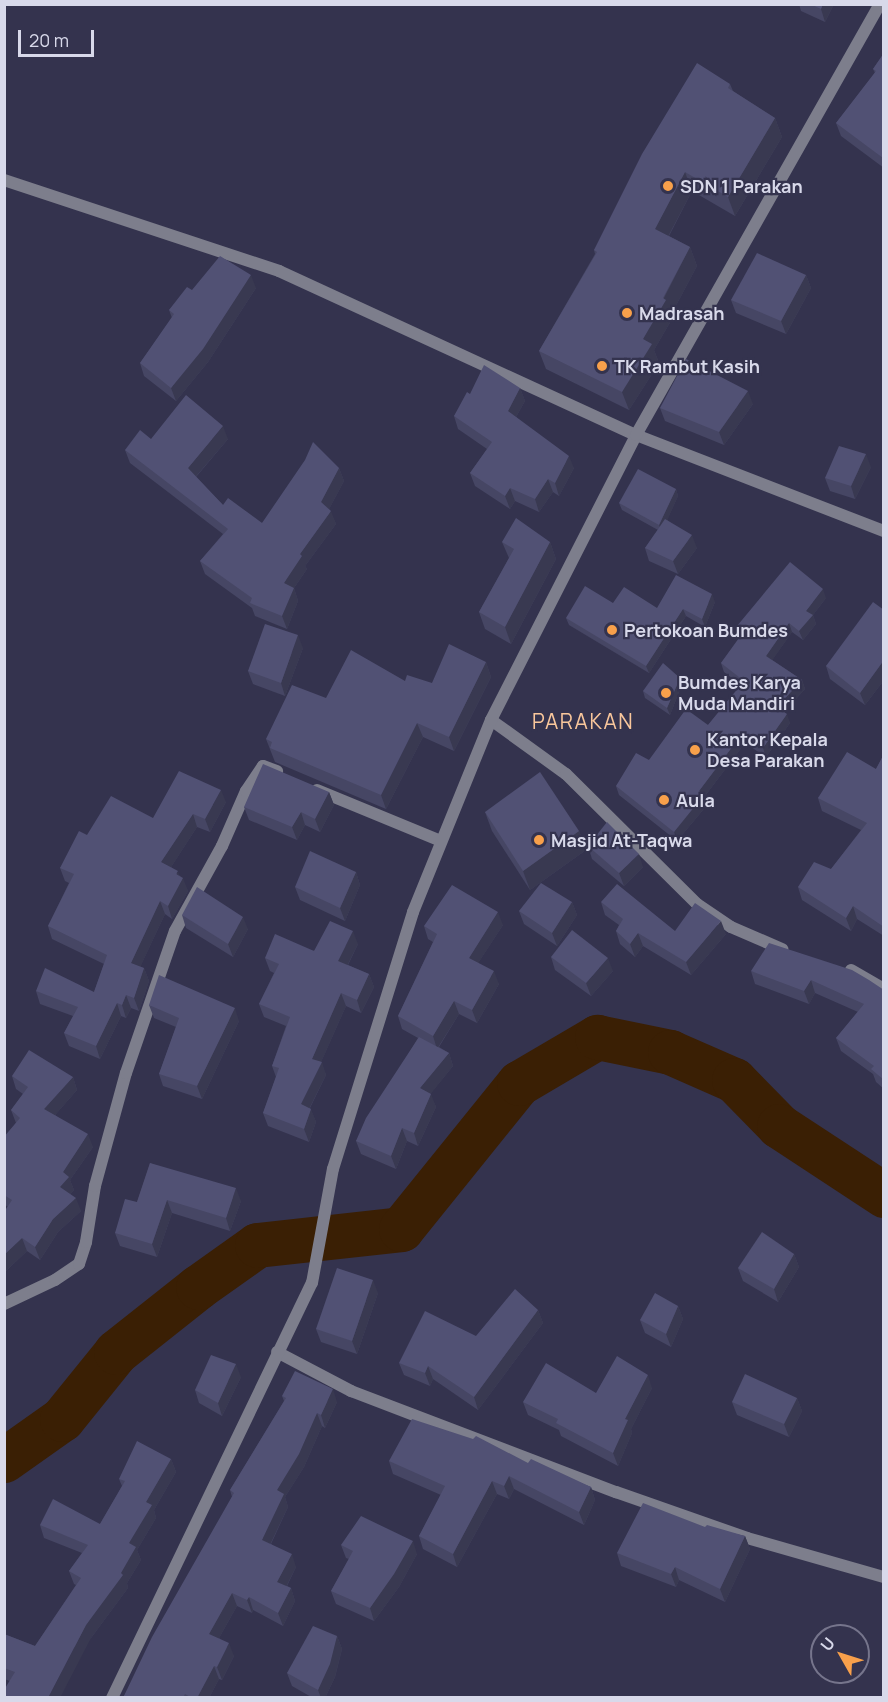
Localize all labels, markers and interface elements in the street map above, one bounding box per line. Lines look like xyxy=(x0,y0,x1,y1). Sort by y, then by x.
scale bar xyxy=(21,18,98,56)
text: 20 m xyxy=(29,28,69,52)
place label: SDN 1 Parakan xyxy=(680,175,803,197)
marker: SDN 1 Parakan xyxy=(661,179,675,193)
place label: Madrasah xyxy=(639,302,725,324)
marker: Madrasah xyxy=(620,306,634,320)
place label: TK Rambut Kasih xyxy=(614,355,760,377)
marker: TK Rambut Kasih xyxy=(595,359,609,373)
place label: Pertokoan Bumdes xyxy=(624,619,788,641)
marker: Pertokoan Bumdes xyxy=(605,623,619,637)
place label: Bumdes Karya Muda Mandiri xyxy=(678,672,801,714)
marker: Bumdes Karya Muda Mandiri xyxy=(659,686,673,700)
district label: PARAKAN xyxy=(532,708,634,734)
place label: Kantor Kepala Desa Parakan xyxy=(707,729,828,771)
marker: Kantor Kepala Desa Parakan xyxy=(688,743,702,757)
place label: Aula xyxy=(676,789,715,811)
marker: Aula xyxy=(657,793,671,807)
place label: Masjid At-Taqwa xyxy=(551,829,692,851)
marker: Masjid At-Taqwa xyxy=(532,833,546,847)
north arrow xyxy=(810,1624,870,1684)
text: U xyxy=(815,1633,840,1655)

